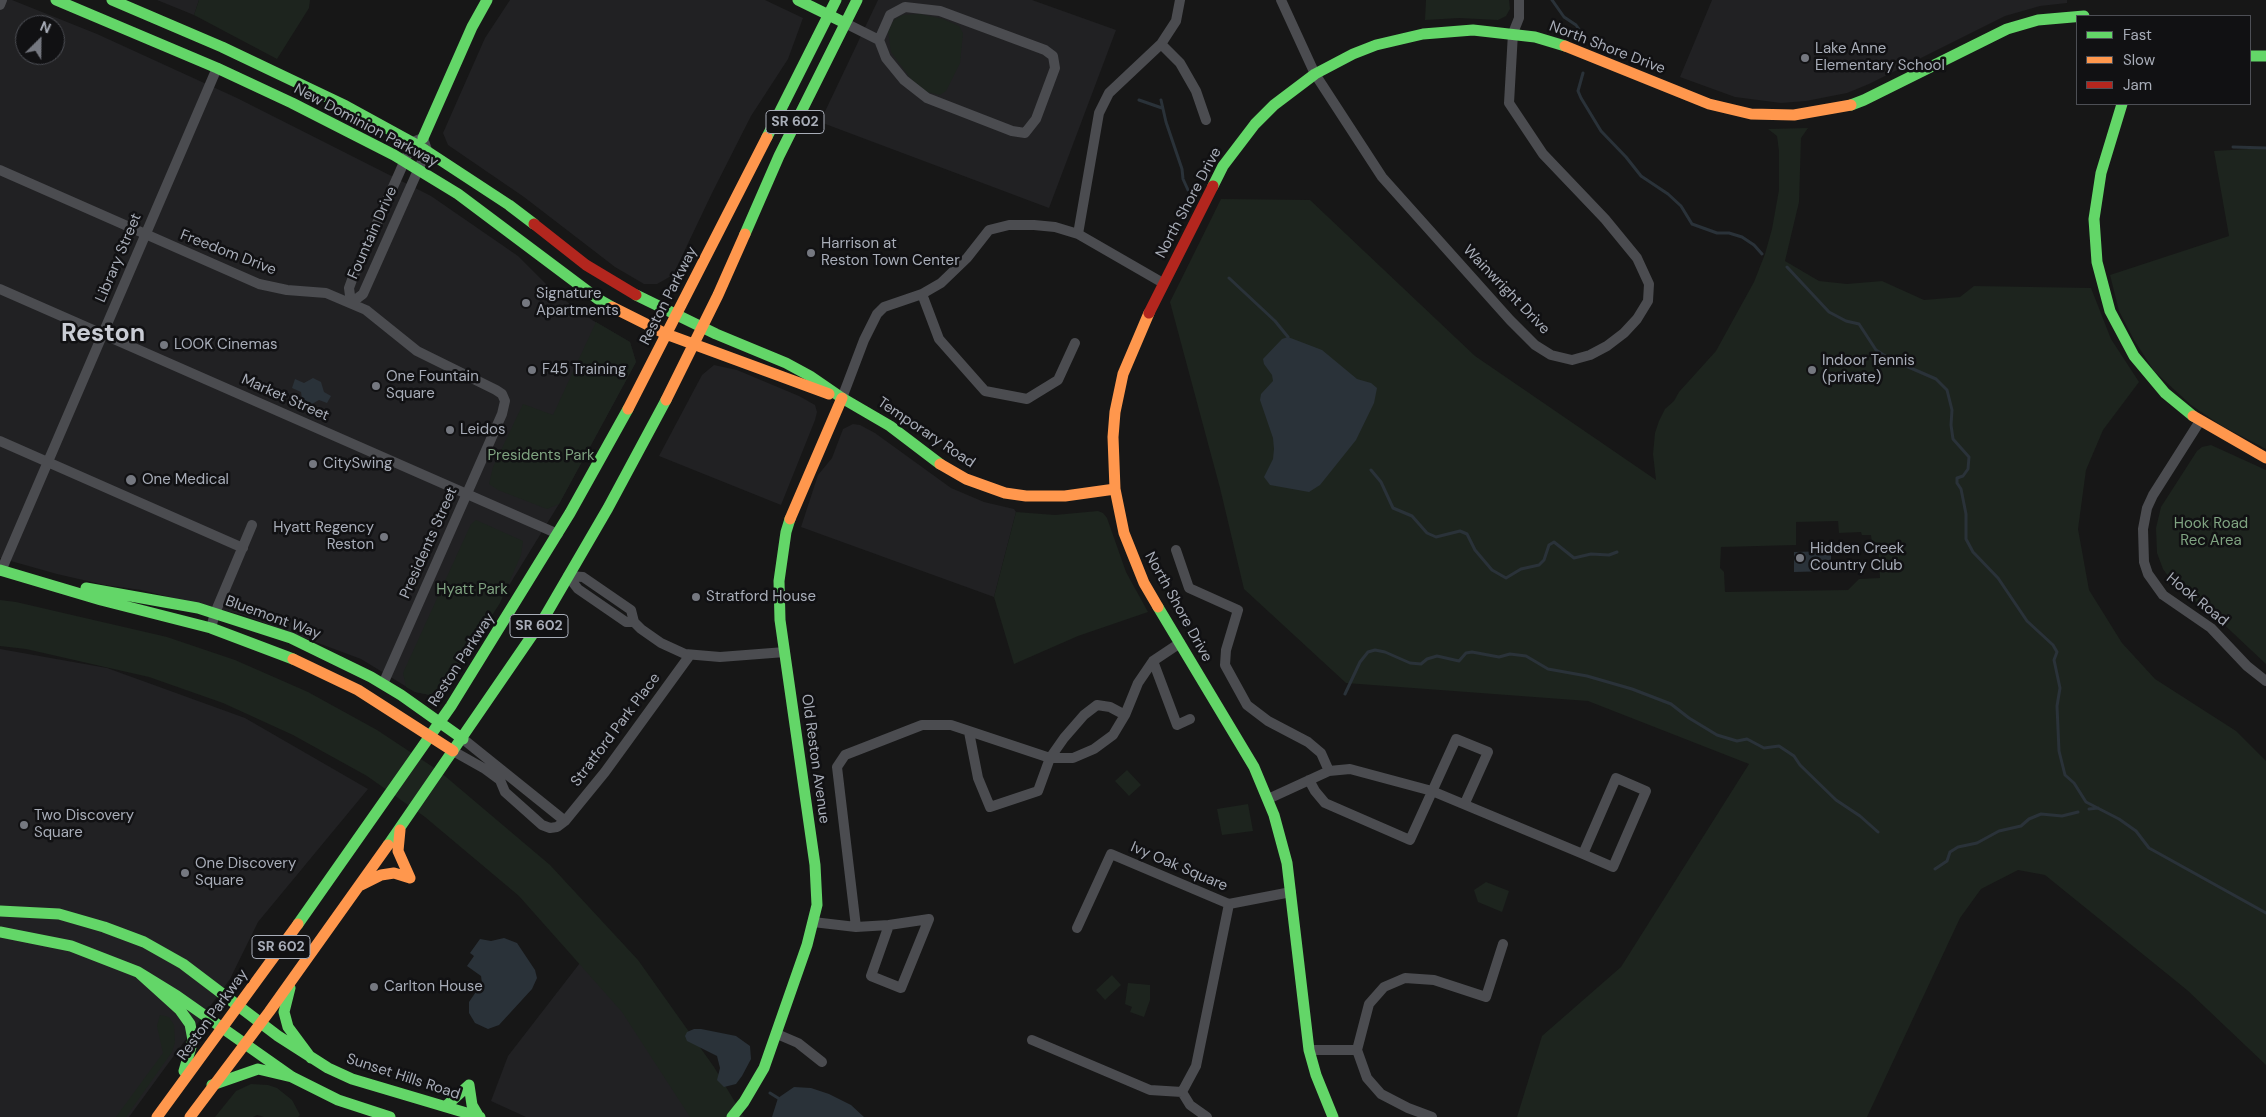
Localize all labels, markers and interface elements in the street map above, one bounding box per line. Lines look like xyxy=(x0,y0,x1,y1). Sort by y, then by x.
north arrow xyxy=(15,15,65,65)
legend xyxy=(2076,15,2251,105)
text: N xyxy=(37,17,54,37)
street label: North Shore Drive xyxy=(1546,18,1668,78)
text: Fast xyxy=(2123,25,2152,45)
place label: Lake Anne Elementary School xyxy=(1815,40,1945,75)
text: Slow xyxy=(2123,50,2155,70)
marker: Lake Anne Elementary School xyxy=(1799,52,1811,64)
text: Jam xyxy=(2123,75,2152,95)
street label: New Dominion Parkway xyxy=(291,80,441,172)
road number: SR 602 xyxy=(766,110,824,134)
street label: North Shore Drive xyxy=(1152,145,1226,261)
street label: Fountain Drive xyxy=(345,184,401,282)
street label: Library Street xyxy=(92,211,146,305)
street label: Freedom Drive xyxy=(177,226,279,280)
place label: Harrison at Reston Town Center xyxy=(821,235,960,270)
street label: Wainwright Drive xyxy=(1459,242,1553,338)
street label: Reston Parkway xyxy=(636,244,702,348)
marker: Harrison at Reston Town Center xyxy=(805,247,817,259)
place label: Signature Apartments xyxy=(536,285,619,320)
marker: Signature Apartments xyxy=(520,297,532,309)
district label: Reston xyxy=(61,319,145,349)
place label: LOOK Cinemas xyxy=(174,336,277,354)
marker: LOOK Cinemas xyxy=(158,339,170,351)
place label: Indoor Tennis (private) xyxy=(1822,352,1915,387)
place label: F45 Training xyxy=(542,361,626,379)
marker: F45 Training xyxy=(526,364,538,376)
marker: Indoor Tennis (private) xyxy=(1806,364,1818,376)
place label: One Fountain Square xyxy=(386,368,479,403)
street label: Market Street xyxy=(238,371,332,425)
marker: One Fountain Square xyxy=(370,380,382,392)
street label: Temporary Road xyxy=(874,394,978,472)
place label: Leidos xyxy=(460,421,506,439)
marker: Leidos xyxy=(444,424,456,436)
park label: Presidents Park xyxy=(487,447,595,465)
place label: CitySwing xyxy=(323,455,392,473)
marker: CitySwing xyxy=(307,458,319,470)
place label: One Medical xyxy=(142,471,229,489)
marker: One Medical xyxy=(124,473,138,487)
street label: Presidents Street xyxy=(396,484,462,602)
park label: Hook Road Rec Area xyxy=(2174,515,2248,550)
place label: Hyatt Regency Reston xyxy=(273,519,374,554)
marker: Hyatt Regency Reston xyxy=(378,531,390,543)
place label: Hidden Creek Country Club xyxy=(1810,540,1904,575)
street label: North Shore Drive xyxy=(1140,549,1216,665)
marker: Hidden Creek Country Club xyxy=(1794,552,1806,564)
street label: Hook Road xyxy=(2162,570,2232,630)
park label: Hyatt Park xyxy=(436,581,508,599)
place label: Stratford House xyxy=(706,588,816,606)
marker: Stratford House xyxy=(690,591,702,603)
street label: Bluemont Way xyxy=(223,592,323,644)
street label: Reston Parkway xyxy=(425,610,499,710)
road number: SR 602 xyxy=(510,614,568,638)
street label: Stratford Park Place xyxy=(568,670,664,790)
street label: Old Reston Avenue xyxy=(797,693,833,825)
place label: Two Discovery Square xyxy=(34,807,134,842)
marker: Two Discovery Square xyxy=(18,819,30,831)
street label: Ivy Oak Square xyxy=(1128,838,1230,896)
place label: One Discovery Square xyxy=(195,855,296,890)
marker: One Discovery Square xyxy=(179,867,191,879)
road number: SR 602 xyxy=(252,936,310,959)
street label: Reston Parkway xyxy=(174,966,252,1064)
place label: Carlton House xyxy=(384,978,483,996)
marker: Carlton House xyxy=(368,981,380,993)
street label: Sunset Hills Road xyxy=(344,1050,462,1104)

